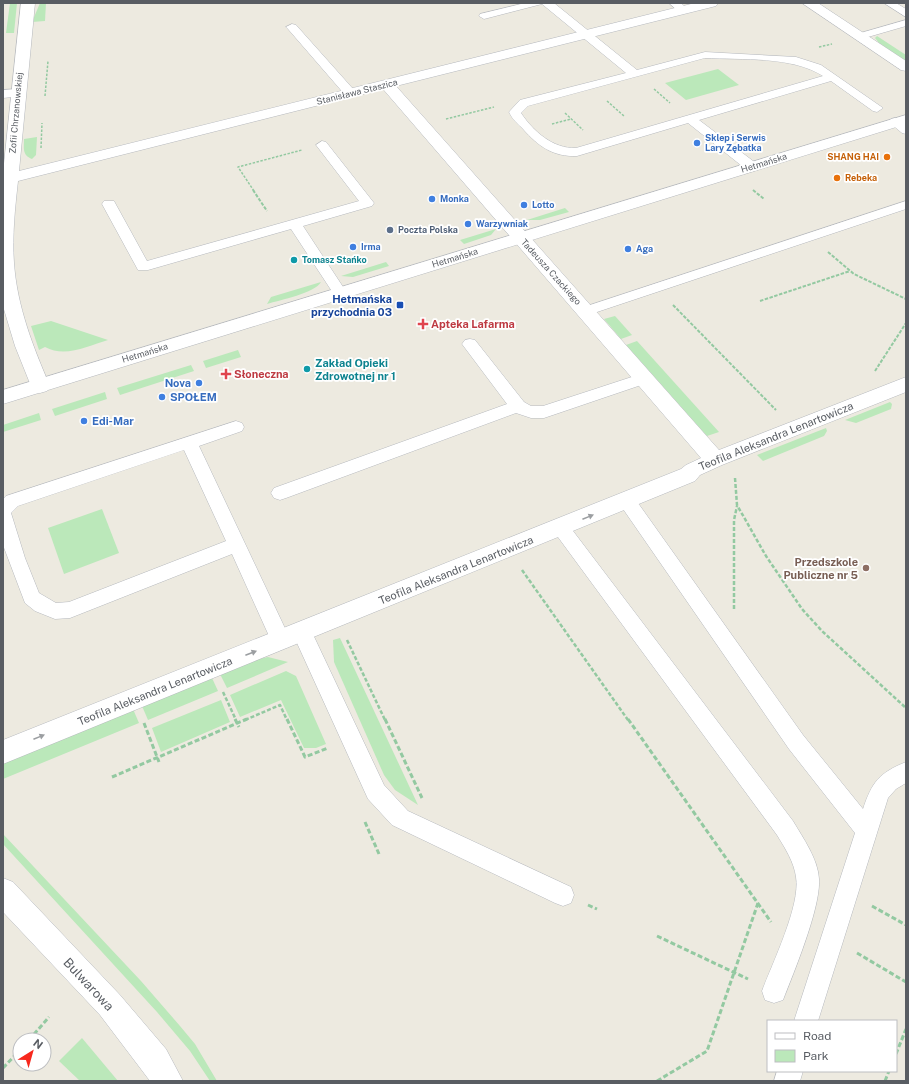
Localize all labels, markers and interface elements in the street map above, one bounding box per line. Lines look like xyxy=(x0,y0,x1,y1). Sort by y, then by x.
street label: Zofii Chrzanowskiej xyxy=(6,72,25,154)
street label: Stanisława Staszica xyxy=(315,76,399,107)
place label: Sklep i Serwis Lary Zębatka xyxy=(705,132,766,153)
marker: Sklep i Serwis Lary Zębatka xyxy=(692,138,702,148)
street label: Hetmańska xyxy=(739,150,788,175)
place label: SHANG HAI xyxy=(827,151,879,162)
marker: SHANG HAI xyxy=(882,152,892,162)
place label: Rebeka xyxy=(845,172,877,183)
marker: Rebeka xyxy=(832,173,842,183)
place label: Monka xyxy=(440,193,469,204)
marker: Monka xyxy=(427,194,437,204)
place label: Lotto xyxy=(532,199,554,210)
marker: Lotto xyxy=(519,200,529,210)
place label: Warzywniak xyxy=(476,218,529,229)
marker: Warzywniak xyxy=(463,219,473,229)
place label: Poczta Polska xyxy=(398,224,458,235)
marker: Poczta Polska xyxy=(385,225,395,235)
street label: Tadeusza Czackiego xyxy=(519,236,584,307)
place label: Irma xyxy=(361,241,381,252)
marker: Irma xyxy=(348,242,358,252)
place label: Aga xyxy=(636,243,653,254)
marker: Aga xyxy=(623,244,633,254)
street label: Hetmańska xyxy=(430,245,479,270)
place label: Tomasz Stańko xyxy=(302,254,367,265)
marker: Tomasz Stańko xyxy=(289,255,299,265)
place label: Hetmańska przychodnia 03 xyxy=(311,293,392,318)
marker: Hetmańska przychodnia 03 xyxy=(395,300,405,310)
place label: Apteka Lafarma xyxy=(431,318,515,330)
marker: Apteka Lafarma xyxy=(418,319,428,329)
street label: Hetmańska xyxy=(120,340,169,365)
place label: Zakład Opieki Zdrowotnej nr 1 xyxy=(315,357,396,382)
marker: Zakład Opieki Zdrowotnej nr 1 xyxy=(302,364,312,374)
place label: Słoneczna xyxy=(234,368,289,380)
marker: Słoneczna xyxy=(221,369,231,379)
place label: Nova xyxy=(165,377,191,389)
marker: Nova xyxy=(194,378,204,388)
place label: SPOŁEM xyxy=(170,391,217,403)
marker: SPOŁEM xyxy=(157,392,167,402)
street label: Teofila Aleksandra Lenartowicza xyxy=(697,399,855,473)
place label: Edi-Mar xyxy=(92,415,134,427)
marker: Edi-Mar xyxy=(79,416,89,426)
one-way arrow xyxy=(583,513,595,519)
street label: Teofila Aleksandra Lenartowicza xyxy=(377,533,535,607)
place label: Przedszkole Publiczne nr 5 xyxy=(783,556,858,581)
marker: Przedszkole Publiczne nr 5 xyxy=(861,563,871,573)
one-way arrow xyxy=(245,649,257,655)
street label: Teofila Aleksandra Lenartowicza xyxy=(76,654,234,728)
one-way arrow xyxy=(34,734,45,740)
street label: Bulwarowa xyxy=(60,955,117,1014)
legend xyxy=(767,1020,897,1072)
text: Road xyxy=(803,1029,831,1043)
north arrow xyxy=(12,1032,52,1072)
text: N xyxy=(31,1037,45,1051)
text: Park xyxy=(803,1049,829,1063)

